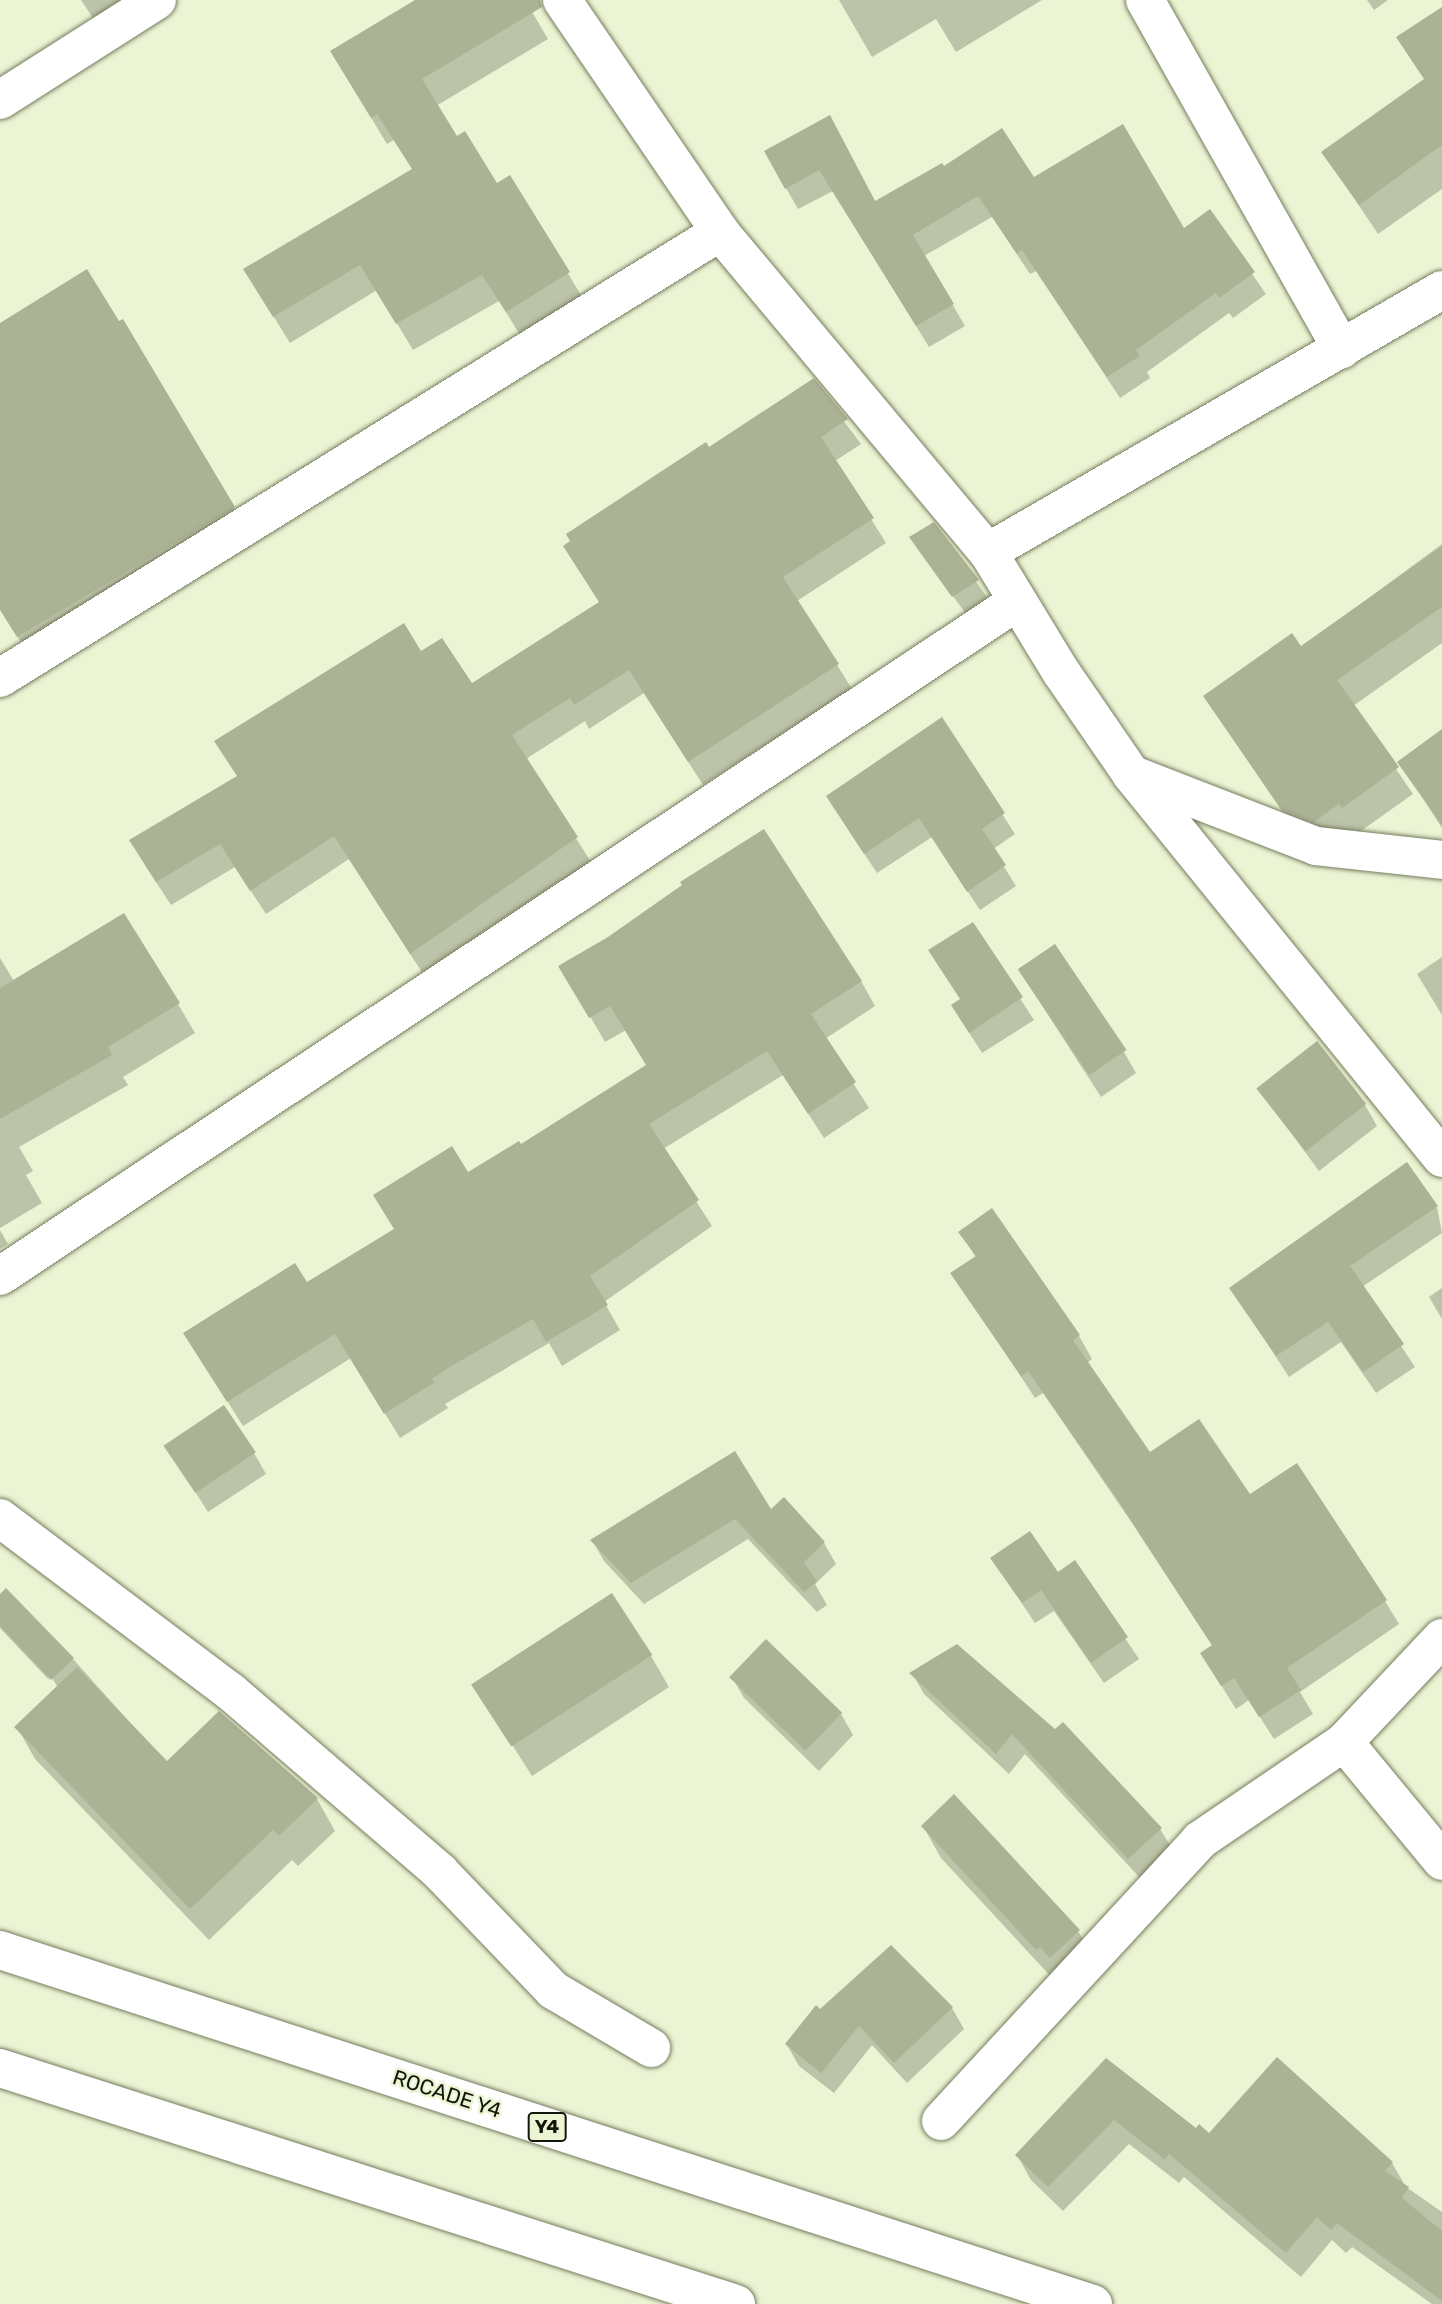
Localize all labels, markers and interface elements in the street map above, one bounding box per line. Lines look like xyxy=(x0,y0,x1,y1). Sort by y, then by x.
street label: ROCADE Y4 xyxy=(389,2065,505,2123)
road number: Y4 xyxy=(526,2112,568,2142)

